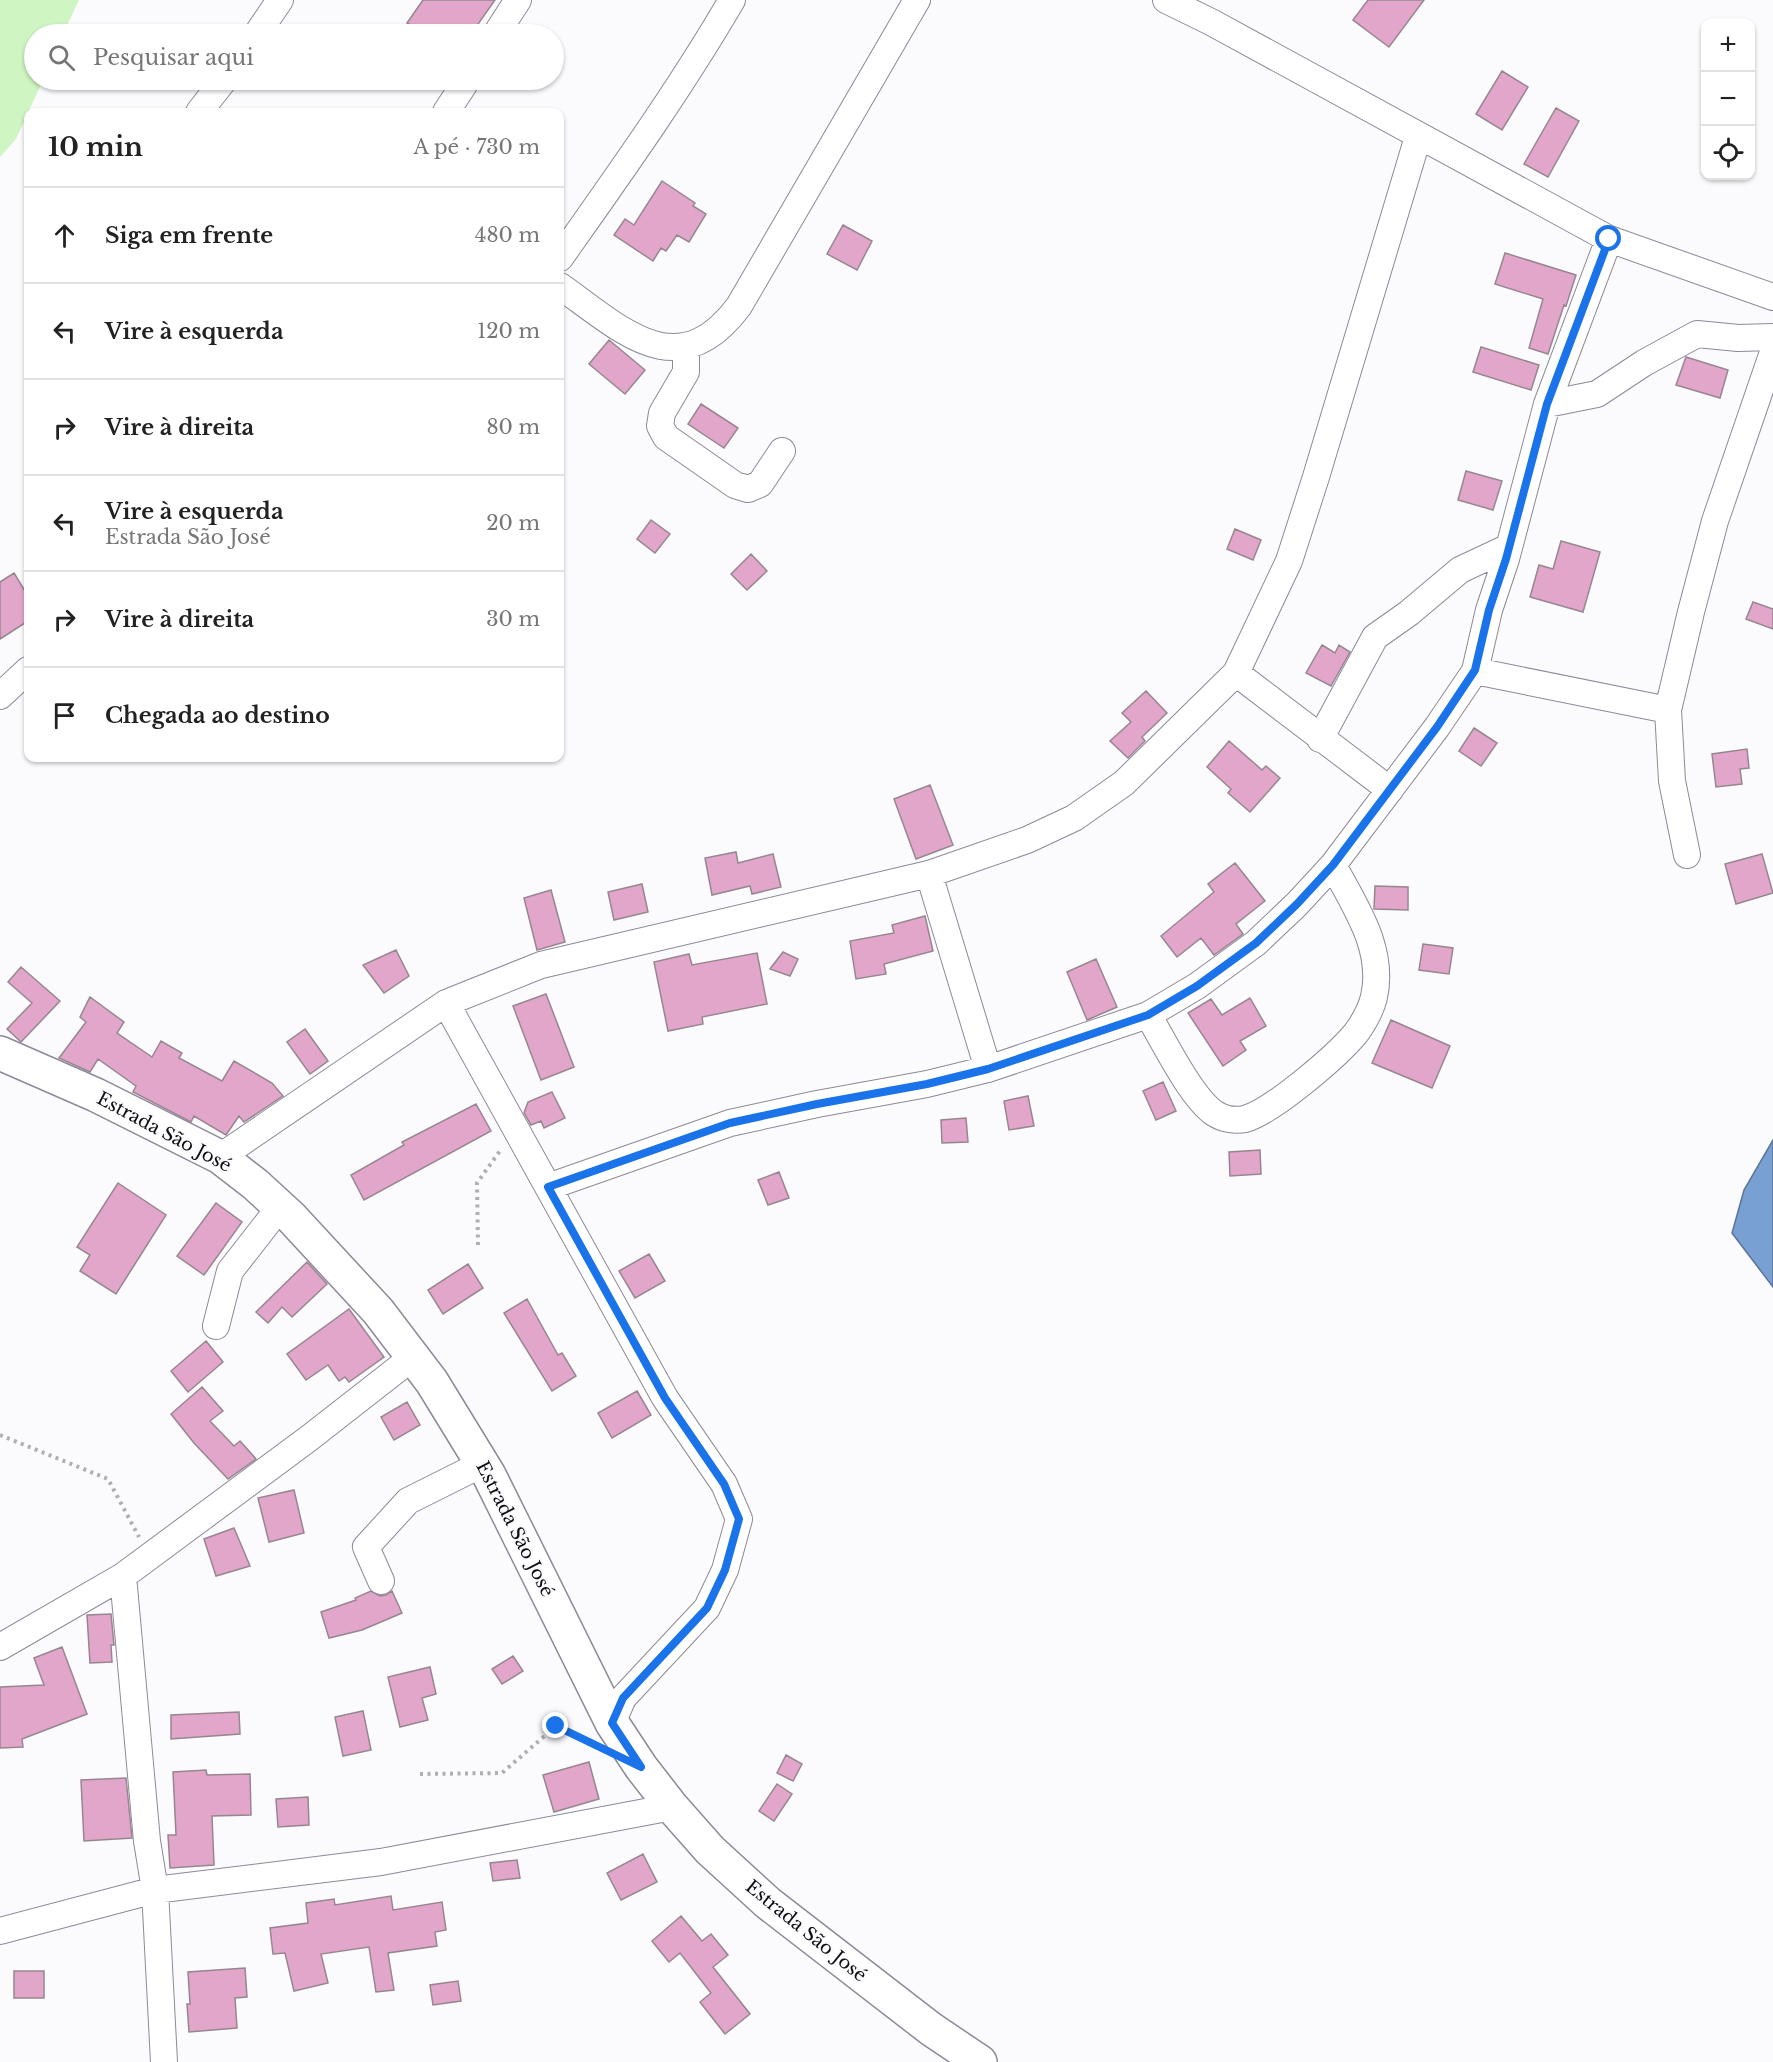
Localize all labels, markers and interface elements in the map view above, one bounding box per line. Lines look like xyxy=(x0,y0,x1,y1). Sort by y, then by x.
map controls xyxy=(1701,18,1755,180)
button: + xyxy=(1701,18,1755,72)
search box xyxy=(24,24,564,90)
icon: search xyxy=(45,41,78,74)
text: Pesquisar aqui xyxy=(93,44,254,71)
button: − xyxy=(1701,72,1755,126)
button: locate xyxy=(1701,126,1755,180)
text: 10 min xyxy=(48,131,143,163)
text: A pé · 730 m xyxy=(414,135,540,159)
icon: ahead xyxy=(48,219,81,252)
text: Siga em frente xyxy=(105,222,273,249)
text: 480 m xyxy=(475,223,540,247)
route start xyxy=(1595,225,1621,251)
icon: left xyxy=(48,315,81,348)
text: Vire à esquerda xyxy=(105,318,284,345)
text: 120 m xyxy=(477,319,540,343)
icon: right xyxy=(48,411,81,444)
text: Vire à direita xyxy=(105,414,254,441)
text: 80 m xyxy=(486,415,540,439)
text: Vire à esquerda xyxy=(105,498,284,525)
icon: left xyxy=(48,507,81,540)
text: 20 m xyxy=(486,511,540,535)
text: Estrada São José xyxy=(105,525,271,549)
icon: right xyxy=(48,603,81,636)
text: Vire à direita xyxy=(105,606,254,633)
text: 30 m xyxy=(486,607,540,631)
icon: arrive xyxy=(48,699,81,732)
text: Chegada ao destino xyxy=(105,702,330,729)
street label: Estrada São José xyxy=(93,1087,235,1177)
street label: Estrada São José xyxy=(471,1458,559,1600)
route end xyxy=(542,1712,568,1738)
street label: Estrada São José xyxy=(741,1876,871,1986)

